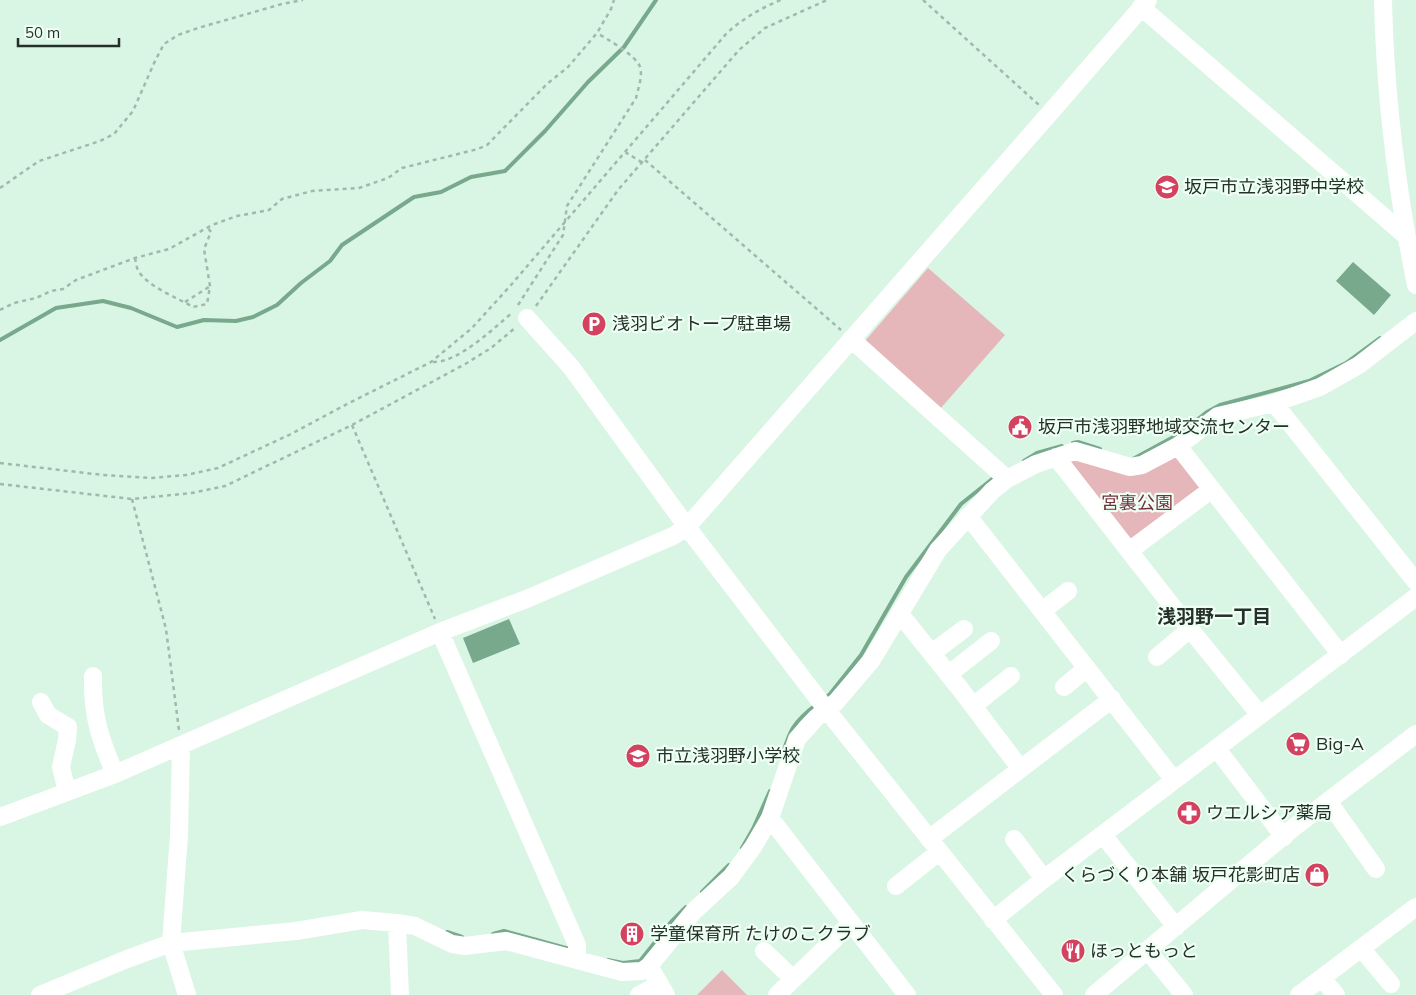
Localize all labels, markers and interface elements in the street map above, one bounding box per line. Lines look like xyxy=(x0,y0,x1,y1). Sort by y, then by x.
scale bar xyxy=(18,15,119,47)
text: 50 m xyxy=(25,23,60,42)
school or university icon: 坂戸市立浅羽野中学校 xyxy=(1154,174,1180,200)
place label: 坂戸市立浅羽野中学校 xyxy=(1184,175,1364,198)
parking icon: 浅羽ビオトープ駐車場 xyxy=(581,311,607,337)
place label: 浅羽ビオトープ駐車場 xyxy=(612,312,791,335)
public building icon: 坂戸市浅羽野地域交流センター xyxy=(1007,414,1033,440)
place label: 坂戸市浅羽野地域交流センター xyxy=(1038,415,1290,438)
park label: 宮裏公園 xyxy=(1101,491,1173,514)
district label: 浅羽野一丁目 xyxy=(1157,604,1271,628)
supermarket icon: Big-A xyxy=(1285,731,1311,757)
place label: Big-A xyxy=(1316,732,1364,755)
school or university icon: 市立浅羽野小学校 xyxy=(625,743,651,769)
place label: 市立浅羽野小学校 xyxy=(656,744,800,767)
pharmacy icon: ウエルシア薬局 xyxy=(1176,800,1202,826)
place label: ウエルシア薬局 xyxy=(1206,801,1332,824)
shop icon: くらづくり本舗 坂戸花影町店 xyxy=(1304,862,1330,888)
place label: くらづくり本舗 坂戸花影町店 xyxy=(1061,863,1300,886)
building icon: 学童保育所 たけのこクラブ xyxy=(619,921,645,947)
place label: 学童保育所 たけのこクラブ xyxy=(650,922,871,945)
restaurant icon: ほっともっと xyxy=(1060,938,1086,964)
place label: ほっともっと xyxy=(1090,939,1198,962)

